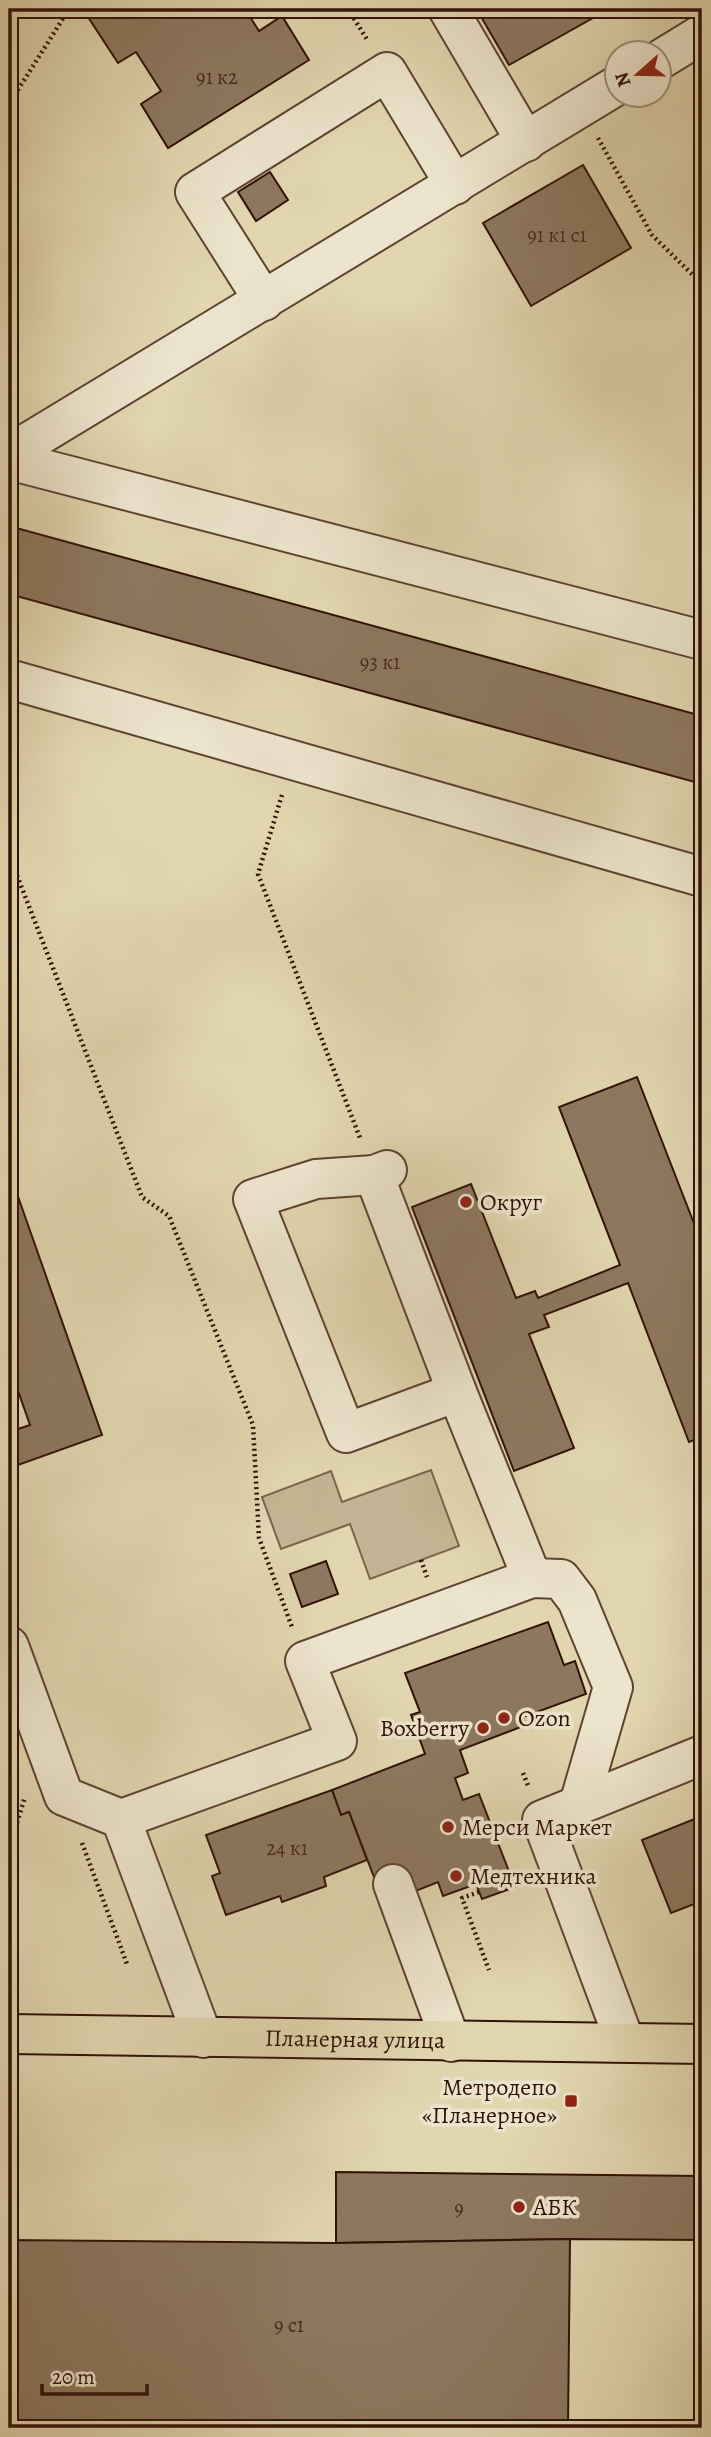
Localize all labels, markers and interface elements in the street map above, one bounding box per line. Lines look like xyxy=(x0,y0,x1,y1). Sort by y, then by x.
north arrow xyxy=(602,38,672,108)
house number: 91 к2 xyxy=(196,63,238,91)
text: N xyxy=(608,68,638,90)
house number: 91 к1 с1 xyxy=(527,221,587,249)
house number: 93 к1 xyxy=(360,648,400,676)
place label: Округ xyxy=(480,1186,542,1218)
marker: Округ xyxy=(458,1194,474,1210)
place label: Ozon xyxy=(518,1702,571,1734)
marker: Ozon xyxy=(496,1710,512,1726)
place label: Boxberry xyxy=(380,1712,469,1744)
marker: Boxberry xyxy=(475,1720,491,1736)
place label: Мерси Маркет xyxy=(462,1811,612,1843)
marker: Мерси Маркет xyxy=(440,1819,456,1835)
house number: 24 к1 xyxy=(266,1834,308,1862)
place label: Медтехника xyxy=(470,1860,597,1892)
marker: Медтехника xyxy=(448,1868,464,1884)
street label: Планерная улица xyxy=(265,2022,445,2056)
place label: Метродепо «Планерное» xyxy=(422,2071,557,2131)
marker: Метродепо «Планерное» xyxy=(563,2093,579,2109)
place label: АБК xyxy=(532,2191,577,2223)
house number: 9 xyxy=(454,2194,464,2222)
marker: АБК xyxy=(511,2199,527,2215)
house number: 9 с1 xyxy=(274,2311,304,2339)
scale bar xyxy=(42,2353,147,2397)
text: 20 m xyxy=(52,2363,95,2391)

